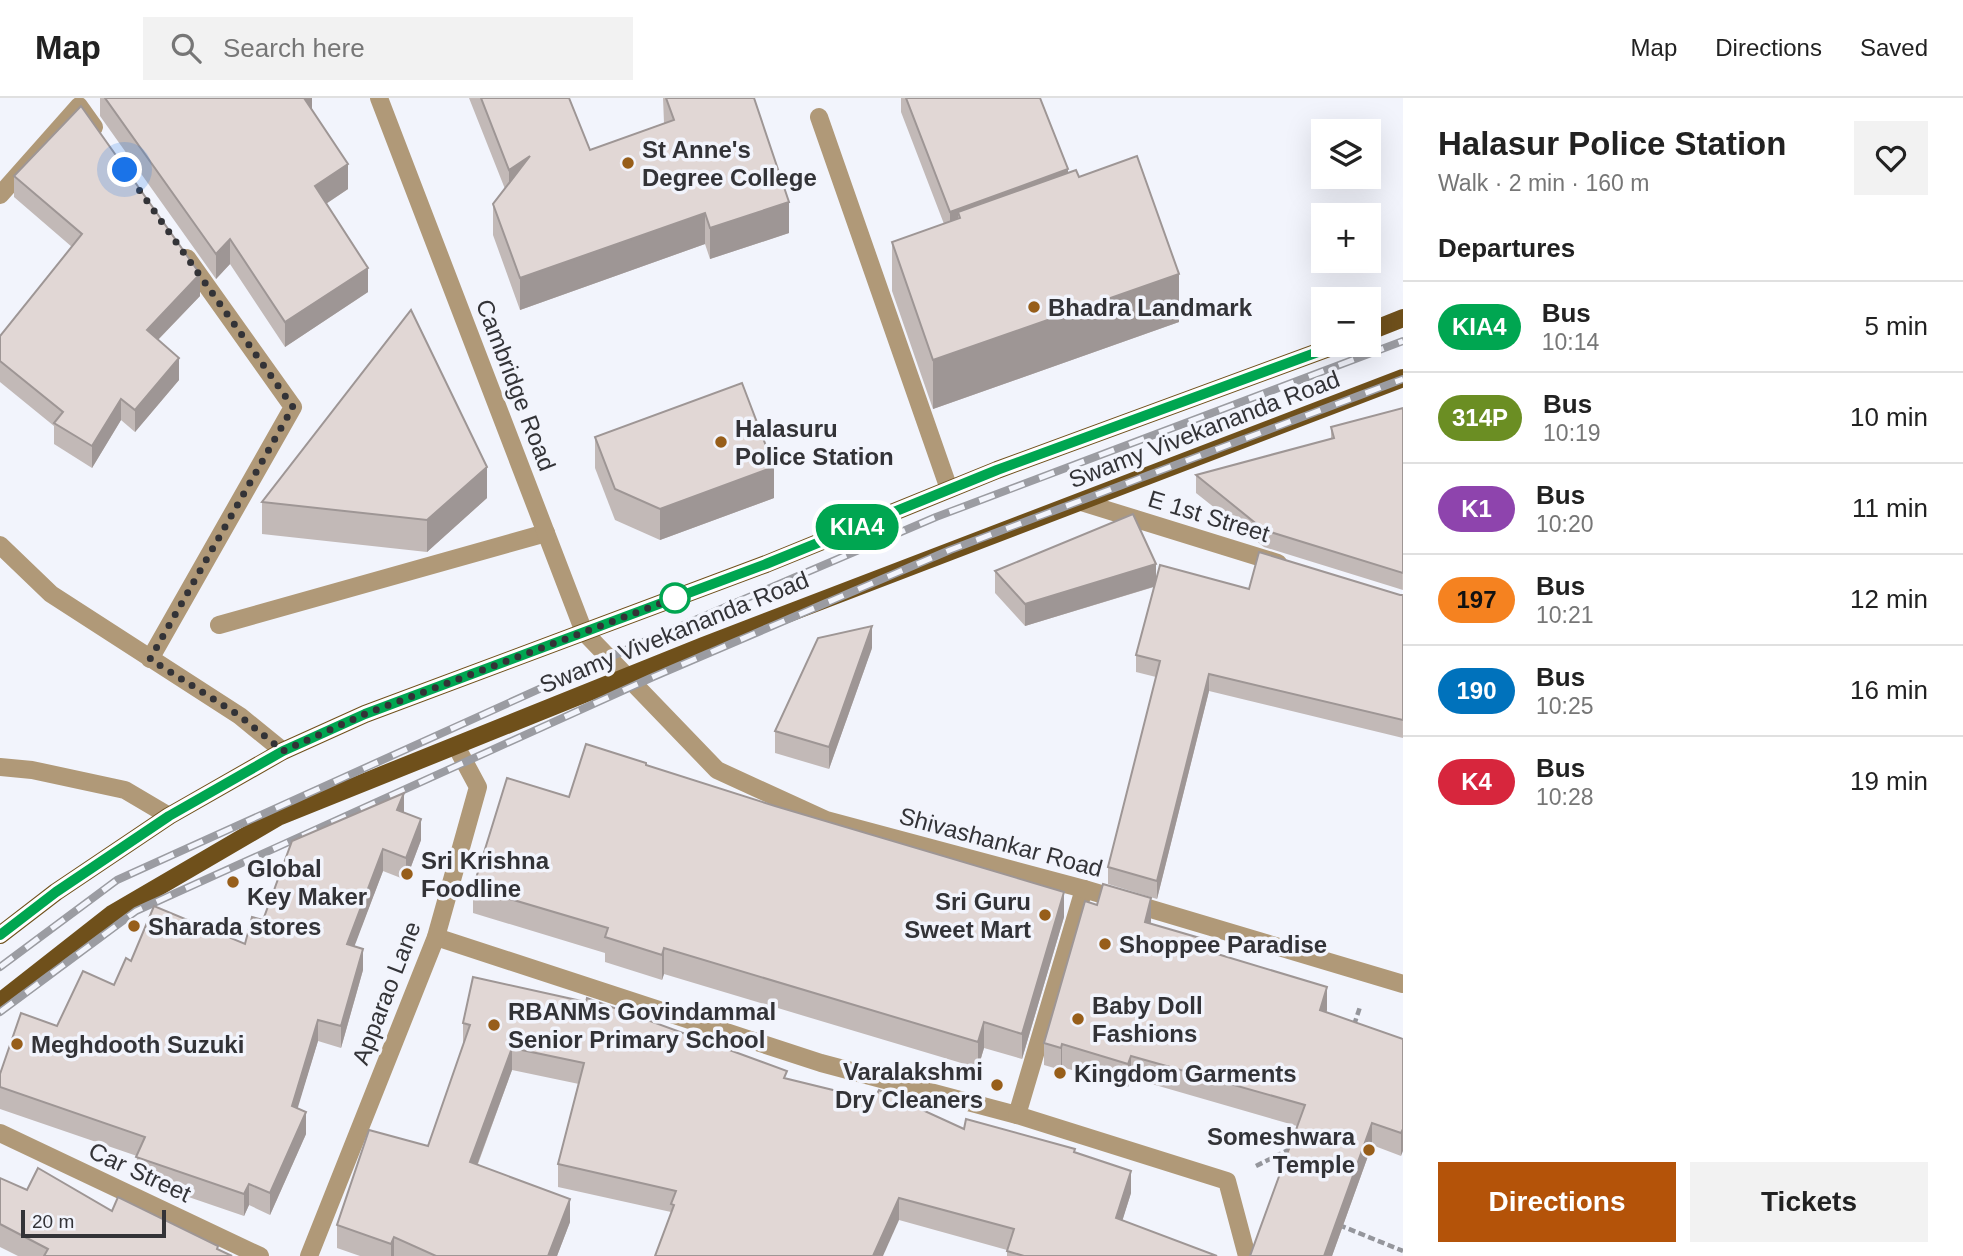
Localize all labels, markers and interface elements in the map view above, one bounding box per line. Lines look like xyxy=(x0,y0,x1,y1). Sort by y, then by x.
search box xyxy=(143,17,633,80)
text: Map xyxy=(35,29,101,66)
icon: search xyxy=(167,29,205,67)
text: Search here xyxy=(223,33,365,63)
text: Map xyxy=(1631,34,1677,61)
text: Directions xyxy=(1715,34,1822,61)
text: Saved xyxy=(1860,34,1928,61)
map controls xyxy=(1311,119,1381,357)
button: layers xyxy=(1311,119,1381,189)
button: heart xyxy=(1854,121,1928,195)
text: Halasur Police Station xyxy=(1438,125,1786,162)
place label: St Anne's Degree College xyxy=(642,136,817,191)
your location xyxy=(107,152,142,187)
marker: St Anne's Degree College xyxy=(620,155,636,171)
text: Walk · 2 min · 160 m xyxy=(1438,170,1649,196)
button: + xyxy=(1311,203,1381,273)
text: Departures xyxy=(1438,233,1575,263)
button: − xyxy=(1311,287,1381,357)
place label: Bhadra Landmark xyxy=(1048,294,1253,321)
street label: Cambridge Road xyxy=(471,295,561,475)
text: Bus xyxy=(1542,298,1591,328)
marker: Bhadra Landmark xyxy=(1026,299,1042,315)
text: 5 min xyxy=(1864,311,1928,341)
text: KIA4 xyxy=(1452,313,1507,340)
text: 10:14 xyxy=(1542,329,1599,355)
street label: Swamy Vivekananda Road xyxy=(1065,365,1343,493)
text: Bus xyxy=(1543,389,1592,419)
text: 10 min xyxy=(1850,402,1928,432)
text: 314P xyxy=(1452,404,1508,431)
place label: Halasuru Police Station xyxy=(735,415,894,470)
text: 10:19 xyxy=(1543,420,1601,446)
marker: Halasuru Police Station xyxy=(713,434,729,450)
text: Bus xyxy=(1536,480,1585,510)
street label: E 1st Street xyxy=(1145,485,1273,547)
text: 11 min xyxy=(1852,493,1928,523)
text: K1 xyxy=(1461,495,1492,522)
line badge: KIA4 xyxy=(808,504,906,550)
text: 10:20 xyxy=(1536,511,1594,537)
text: KIA4 xyxy=(830,513,884,540)
street label: Swamy Vivekananda Road xyxy=(536,566,812,698)
text: Bus xyxy=(1536,571,1585,601)
unlabelled marker xyxy=(660,583,690,613)
text: 12 min xyxy=(1850,584,1928,614)
text: 197 xyxy=(1456,586,1497,613)
text: 10:21 xyxy=(1536,602,1594,628)
text: Bus xyxy=(1536,662,1585,692)
text: 16 min xyxy=(1850,675,1928,705)
text: 190 xyxy=(1456,677,1497,704)
text: 10:25 xyxy=(1536,693,1594,719)
text: Bus xyxy=(1536,753,1585,783)
text: 19 min xyxy=(1850,766,1928,796)
text: K4 xyxy=(1461,768,1492,795)
text: 10:28 xyxy=(1536,784,1594,810)
street label: Shivashankar Road xyxy=(896,802,1106,882)
place label: Sri Krishna Foodline xyxy=(421,847,550,902)
place label: Global Key Maker xyxy=(247,855,367,910)
marker: Sri Krishna Foodline xyxy=(399,866,415,882)
marker: Global Key Maker xyxy=(225,874,241,890)
place label: Sri Guru Sweet Mart xyxy=(904,888,1031,943)
marker: Sri Guru Sweet Mart xyxy=(1037,907,1053,923)
place label: Sharada stores xyxy=(148,913,321,940)
marker: Sharada stores xyxy=(126,918,142,934)
street label: Apparao Lane xyxy=(346,918,426,1068)
place label: Shoppee Paradise xyxy=(1119,931,1327,958)
marker: Shoppee Paradise xyxy=(1097,936,1113,952)
place label: Baby Doll Fashions xyxy=(1092,992,1203,1047)
place label: RBANMs Govindammal Senior Primary School xyxy=(508,998,776,1053)
marker: Baby Doll Fashions xyxy=(1070,1011,1086,1027)
marker: RBANMs Govindammal Senior Primary School xyxy=(486,1017,502,1033)
place label: Meghdooth Suzuki xyxy=(31,1031,244,1058)
marker: Meghdooth Suzuki xyxy=(9,1036,25,1052)
place label: Varalakshmi Dry Cleaners xyxy=(835,1058,983,1113)
place label: Kingdom Garments xyxy=(1074,1060,1297,1087)
marker: Kingdom Garments xyxy=(1052,1065,1068,1081)
marker: Varalakshmi Dry Cleaners xyxy=(989,1077,1005,1093)
place label: Someshwara Temple xyxy=(1207,1123,1356,1178)
street label: Car Street xyxy=(85,1137,196,1207)
marker: Someshwara Temple xyxy=(1361,1142,1377,1158)
button: Directions xyxy=(1438,1162,1676,1242)
button: Tickets xyxy=(1690,1162,1928,1242)
scale bar xyxy=(21,1207,166,1239)
text: 20 m xyxy=(32,1211,74,1232)

